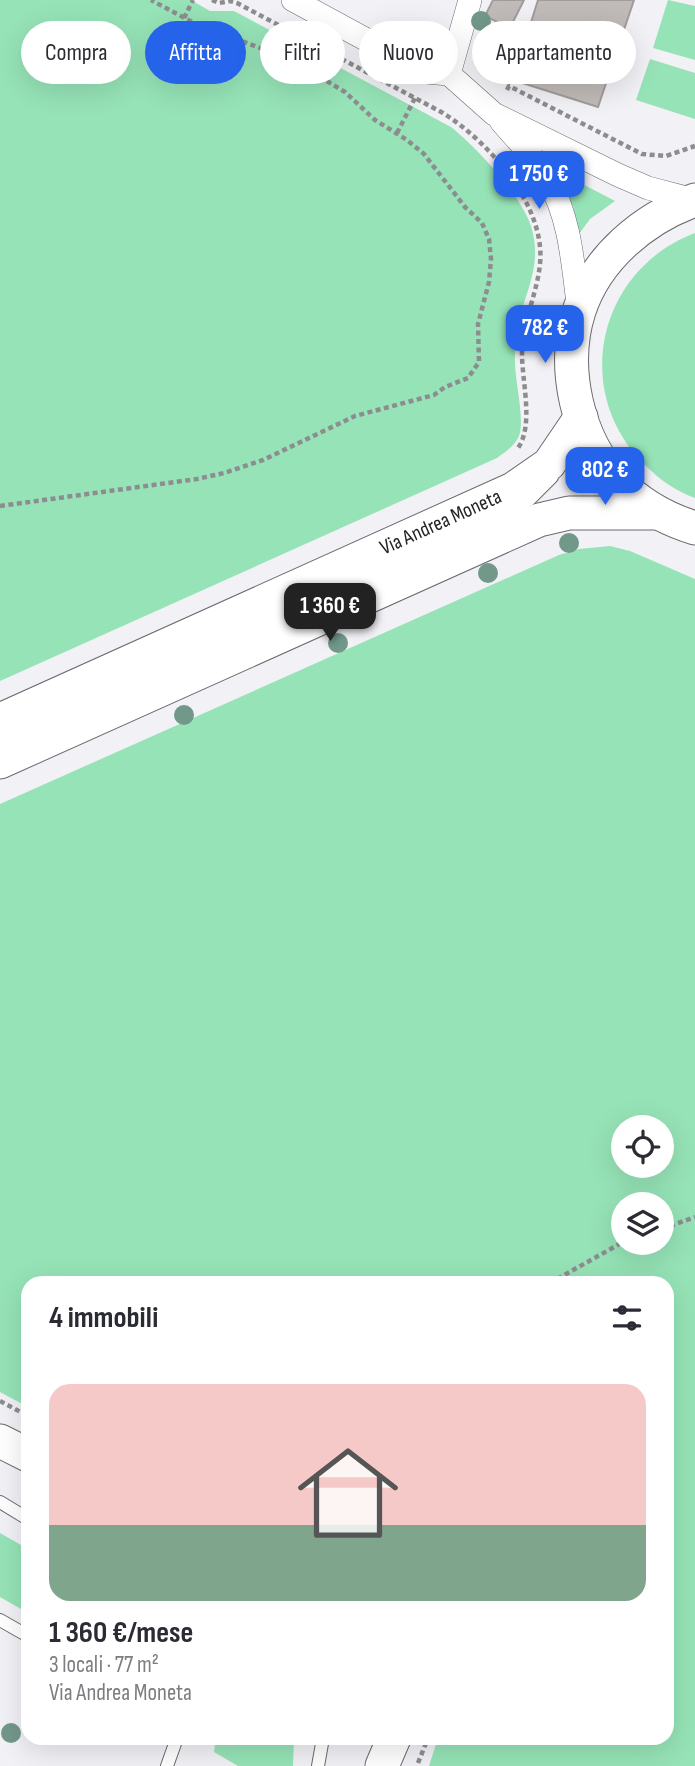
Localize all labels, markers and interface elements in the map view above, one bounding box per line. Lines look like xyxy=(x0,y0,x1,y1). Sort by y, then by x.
chip: Compra xyxy=(21,21,131,84)
chip: Affitta xyxy=(145,21,246,84)
chip: Filtri xyxy=(260,21,345,84)
chip: Nuovo xyxy=(359,21,458,84)
chip: Appartamento xyxy=(472,21,636,84)
pin: 1 750 € xyxy=(474,152,604,211)
text: 1 750 € xyxy=(509,160,569,188)
pin: 782 € xyxy=(496,306,594,365)
text: 782 € xyxy=(522,314,568,342)
pin: 802 € xyxy=(556,448,654,507)
text: 802 € xyxy=(581,456,629,484)
street label: Via Andrea Moneta xyxy=(376,484,505,560)
pin: 1 360 € xyxy=(265,584,395,643)
text: 1 360 € xyxy=(300,592,360,620)
map controls xyxy=(611,1115,674,1255)
button: locate xyxy=(611,1115,674,1178)
button: layers xyxy=(611,1192,674,1255)
icon: filters xyxy=(608,1299,646,1337)
text: 4 immobili xyxy=(49,1300,158,1336)
icon: home xyxy=(285,1430,411,1556)
text: 1 360 €/mese xyxy=(49,1615,193,1651)
text: 3 locali · 77 m² xyxy=(49,1651,159,1679)
text: Via Andrea Moneta xyxy=(49,1679,192,1707)

